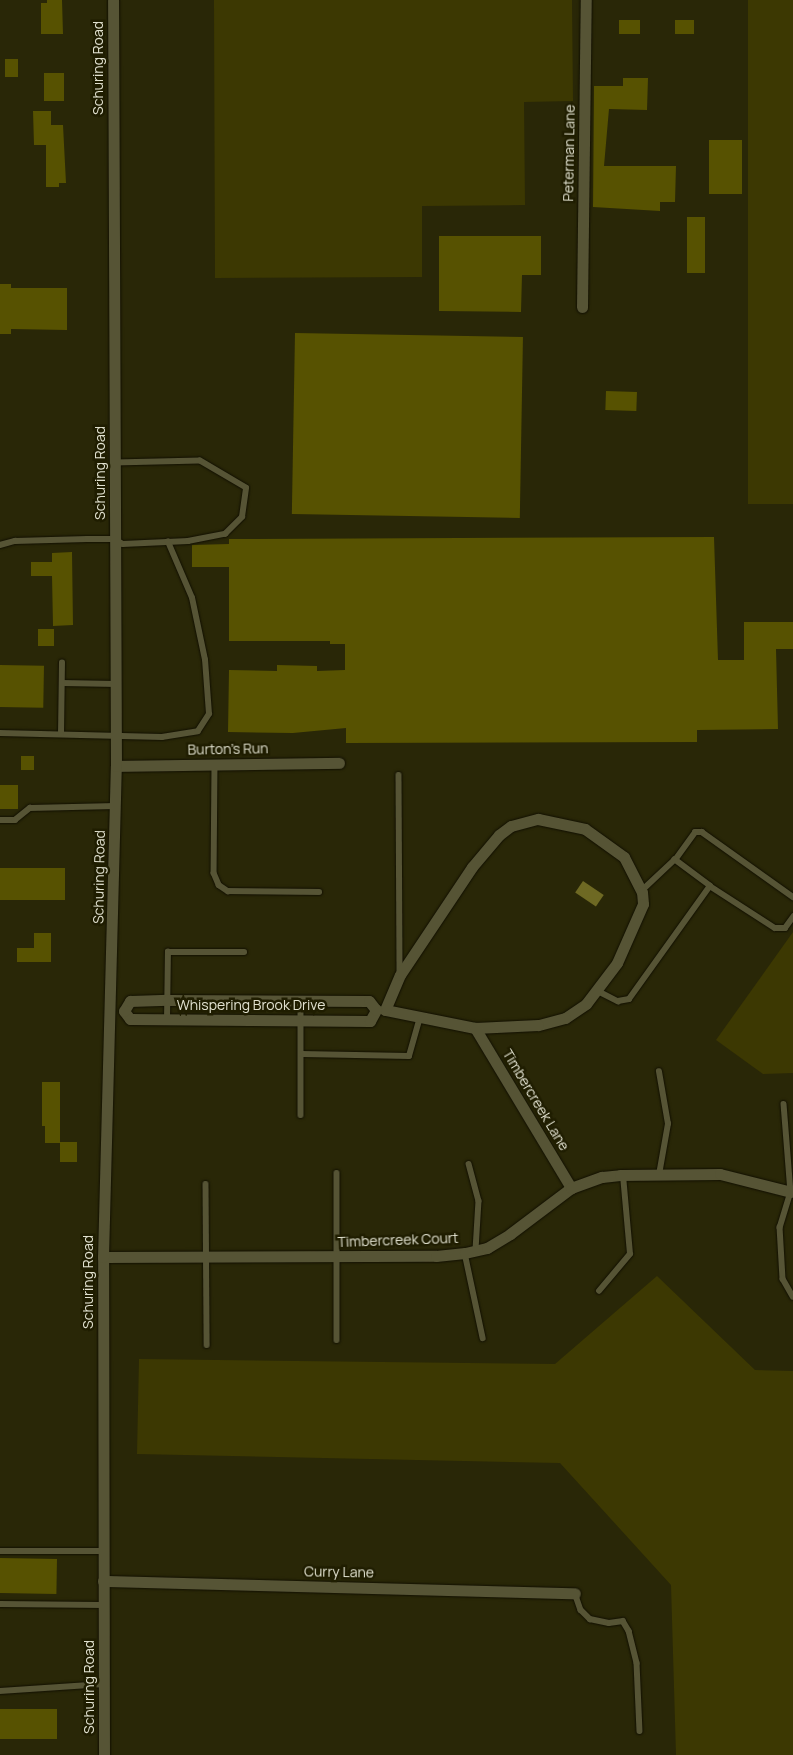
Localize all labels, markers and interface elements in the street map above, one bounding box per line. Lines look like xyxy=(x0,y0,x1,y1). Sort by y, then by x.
street label: Schuring Road xyxy=(90,21,106,115)
street label: Peterman Lane xyxy=(560,104,578,202)
street label: Schuring Road xyxy=(92,426,108,520)
street label: Burton's Run xyxy=(187,740,269,758)
street label: Schuring Road xyxy=(90,830,108,924)
street label: Whispering Brook Drive xyxy=(177,997,325,1013)
street label: Timbercreek Lane xyxy=(499,1046,573,1154)
street label: Timbercreek Court xyxy=(337,1229,459,1251)
street label: Schuring Road xyxy=(80,1235,96,1329)
street label: Curry Lane xyxy=(304,1563,374,1581)
street label: Schuring Road xyxy=(81,1640,97,1734)

